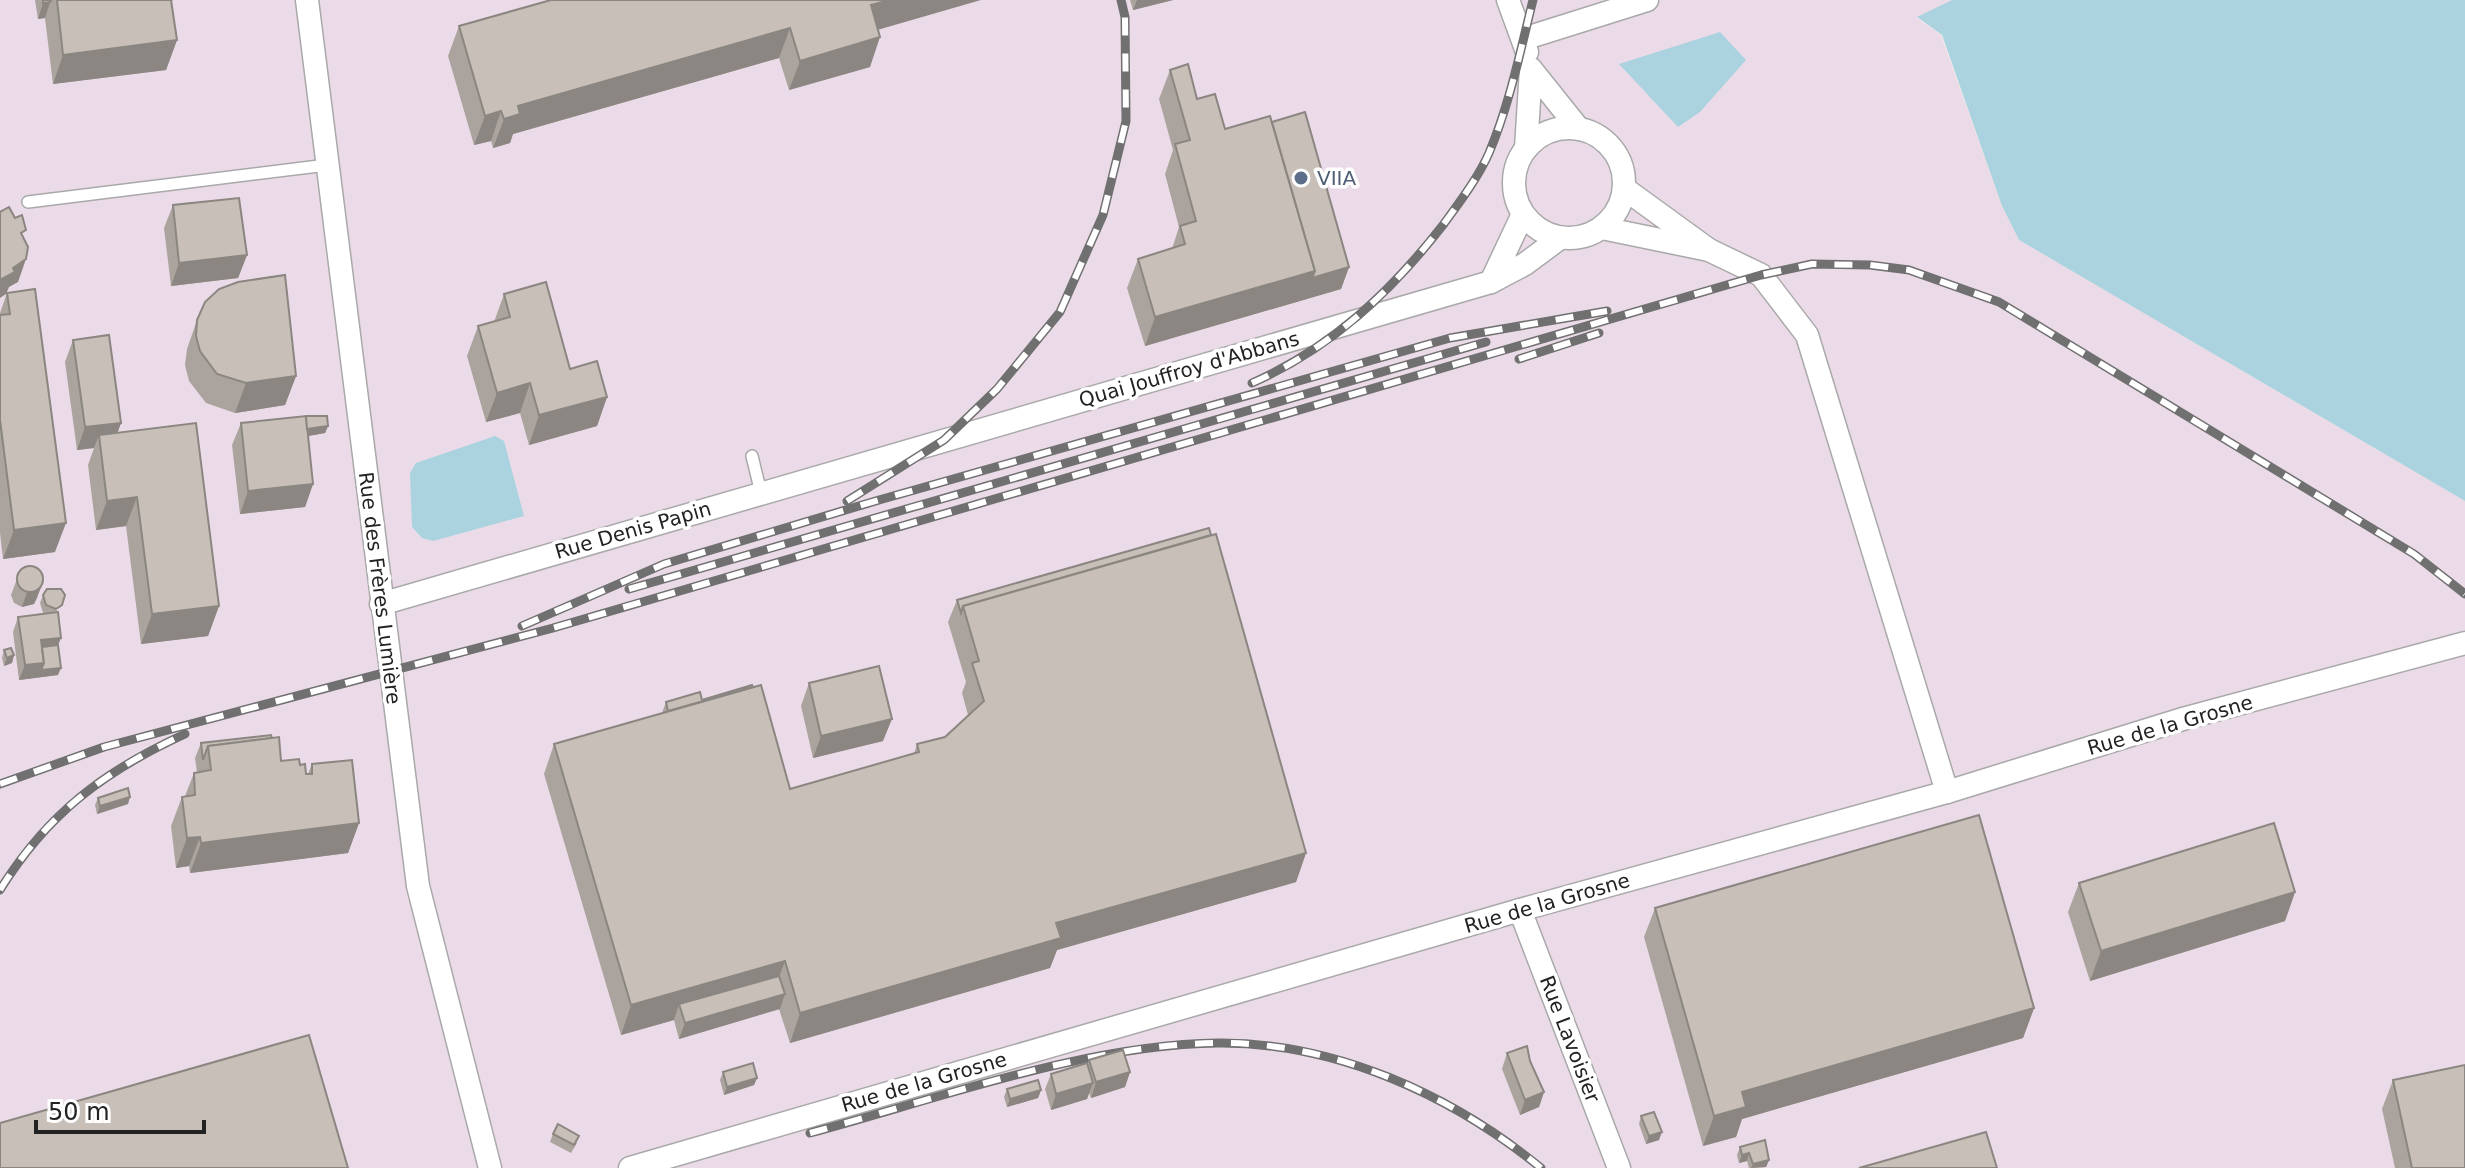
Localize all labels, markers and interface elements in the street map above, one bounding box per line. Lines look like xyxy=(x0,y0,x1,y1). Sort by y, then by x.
place label: VIIA xyxy=(1317,166,1356,190)
marker: VIIA xyxy=(1292,169,1310,187)
street label: Quai Jouffroy d'Abbans xyxy=(1076,326,1302,412)
street label: Rue des Frères Lumière xyxy=(354,470,406,706)
street label: Rue Denis Papin xyxy=(552,496,714,564)
street label: Rue de la Grosne xyxy=(2085,690,2255,760)
street label: Rue de la Grosne xyxy=(1462,868,1632,938)
street label: Rue Lavoisier xyxy=(1535,972,1605,1107)
street label: Rue de la Grosne xyxy=(839,1047,1009,1117)
scale bar xyxy=(36,1084,204,1134)
text: 50 m xyxy=(48,1098,110,1126)

